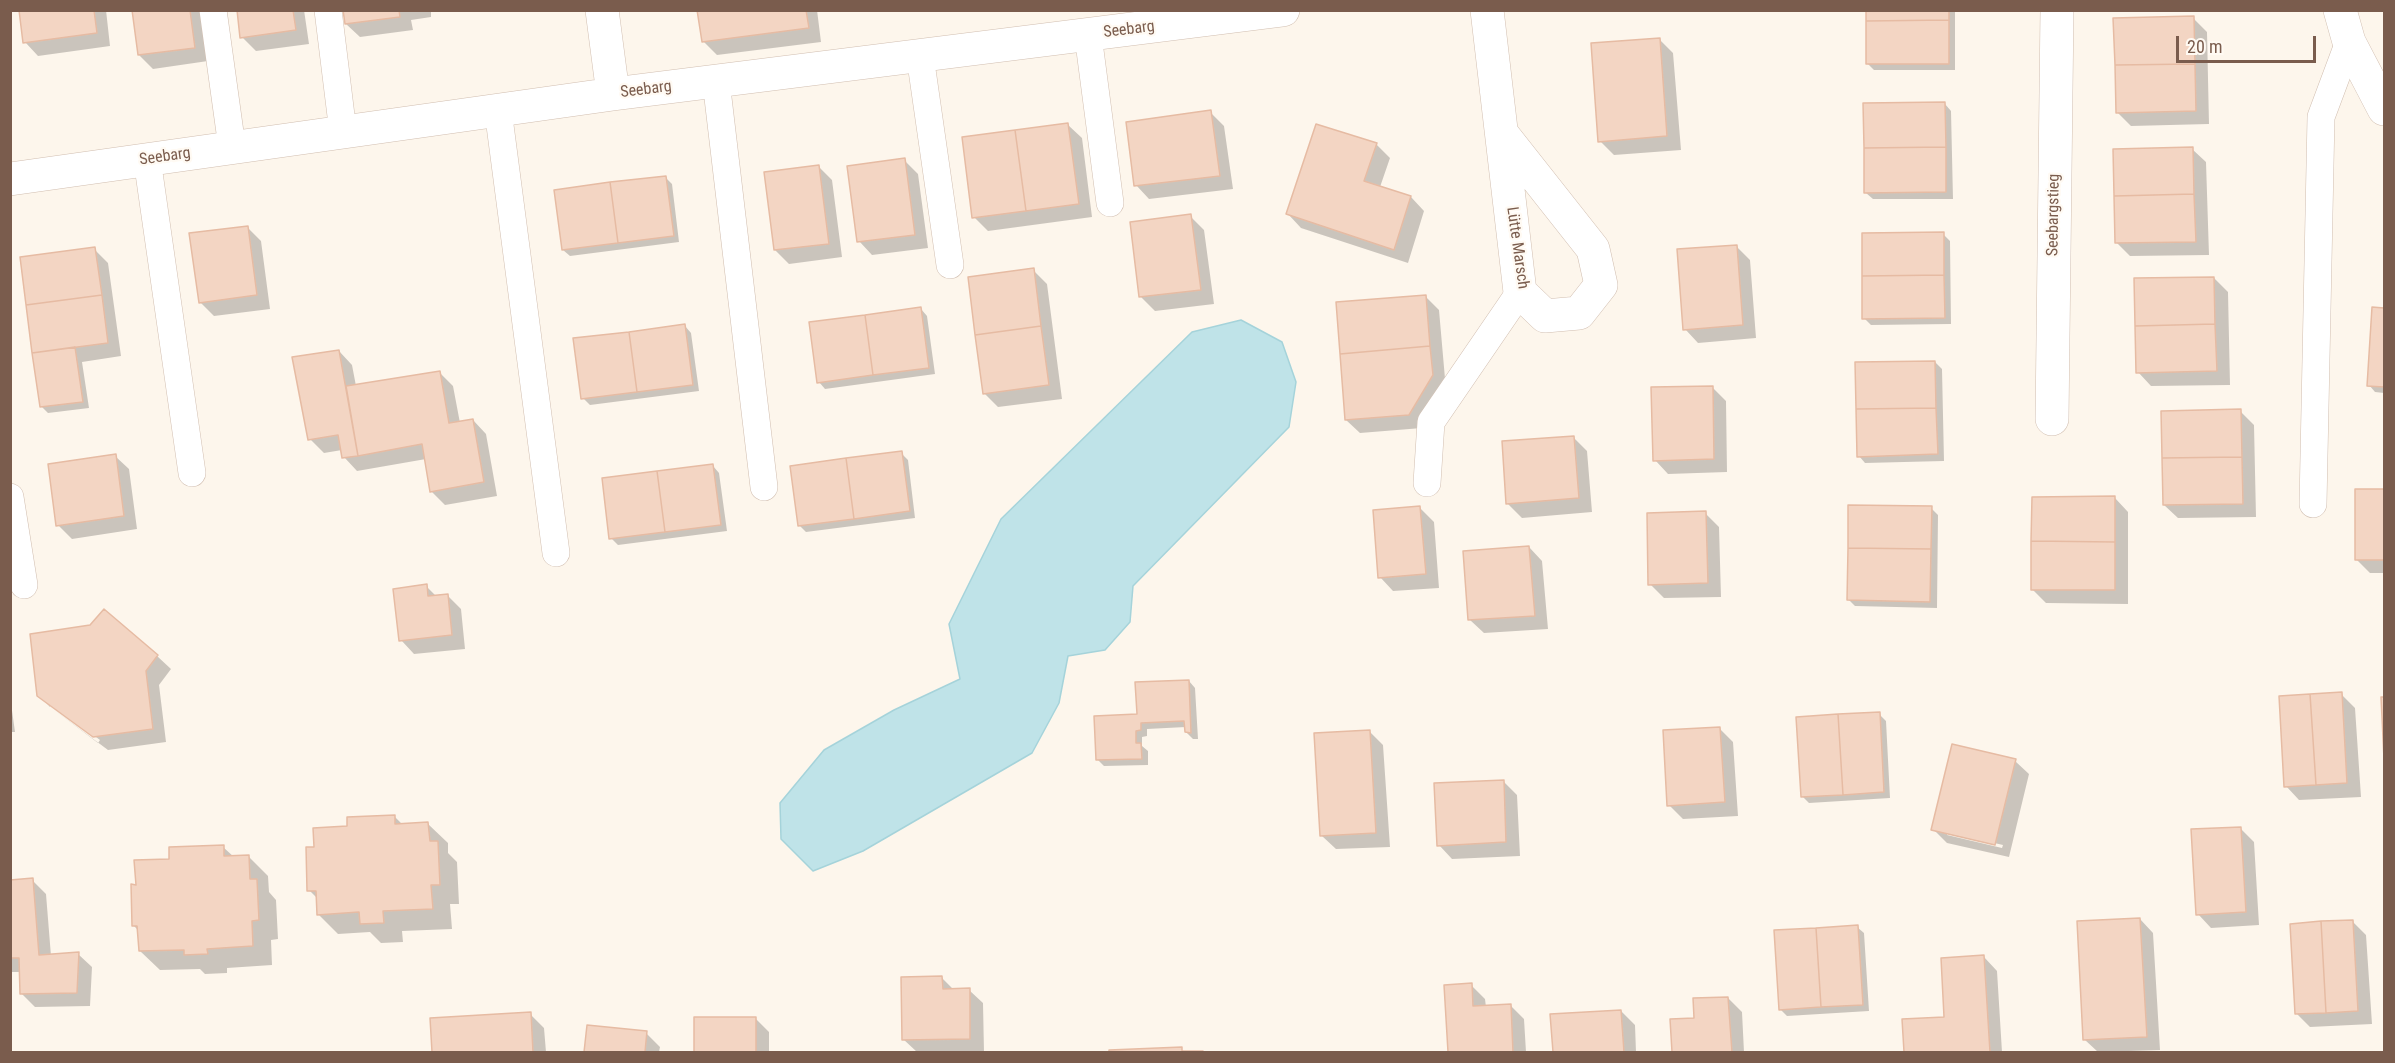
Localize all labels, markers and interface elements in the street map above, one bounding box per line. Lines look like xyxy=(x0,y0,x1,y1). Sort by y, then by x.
street label: Seebarg xyxy=(1102,17,1156,43)
scale bar xyxy=(2179,24,2318,62)
text: 20 m xyxy=(2187,36,2222,57)
street label: Seebarg xyxy=(619,77,673,103)
street label: Seebarg xyxy=(138,144,192,170)
street label: Seebargstieg xyxy=(2044,174,2064,256)
street label: Lütte Marsch xyxy=(1502,206,1532,290)

